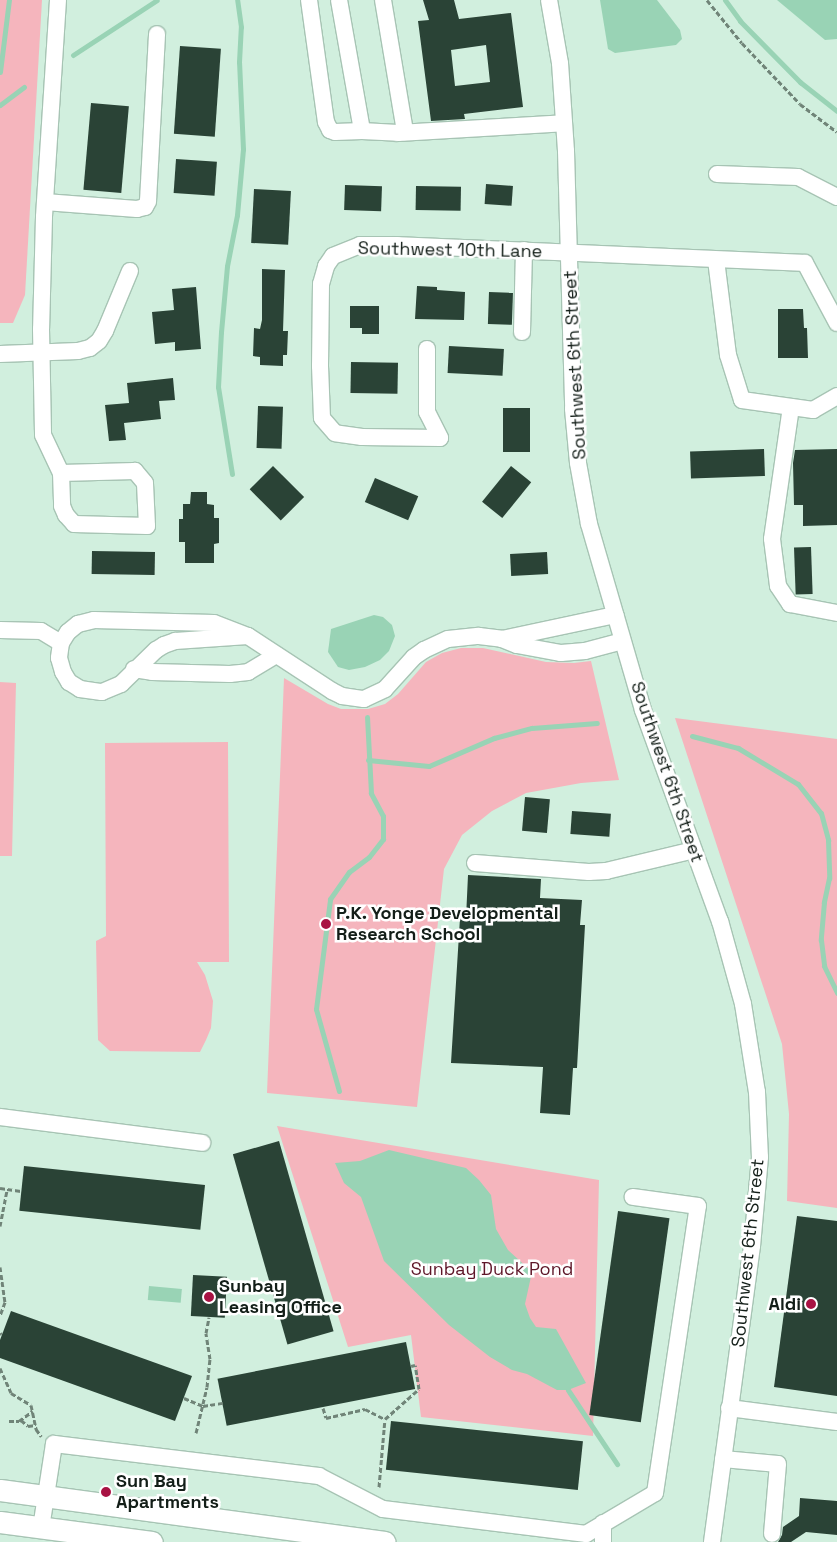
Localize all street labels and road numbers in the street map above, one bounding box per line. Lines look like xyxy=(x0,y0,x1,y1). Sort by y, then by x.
street label: Southwest 10th Lane xyxy=(358,238,542,262)
street label: Southwest 6th Street xyxy=(559,270,591,460)
street label: Southwest 6th Street xyxy=(626,679,708,865)
street label: Southwest 6th Street xyxy=(727,1158,769,1348)

